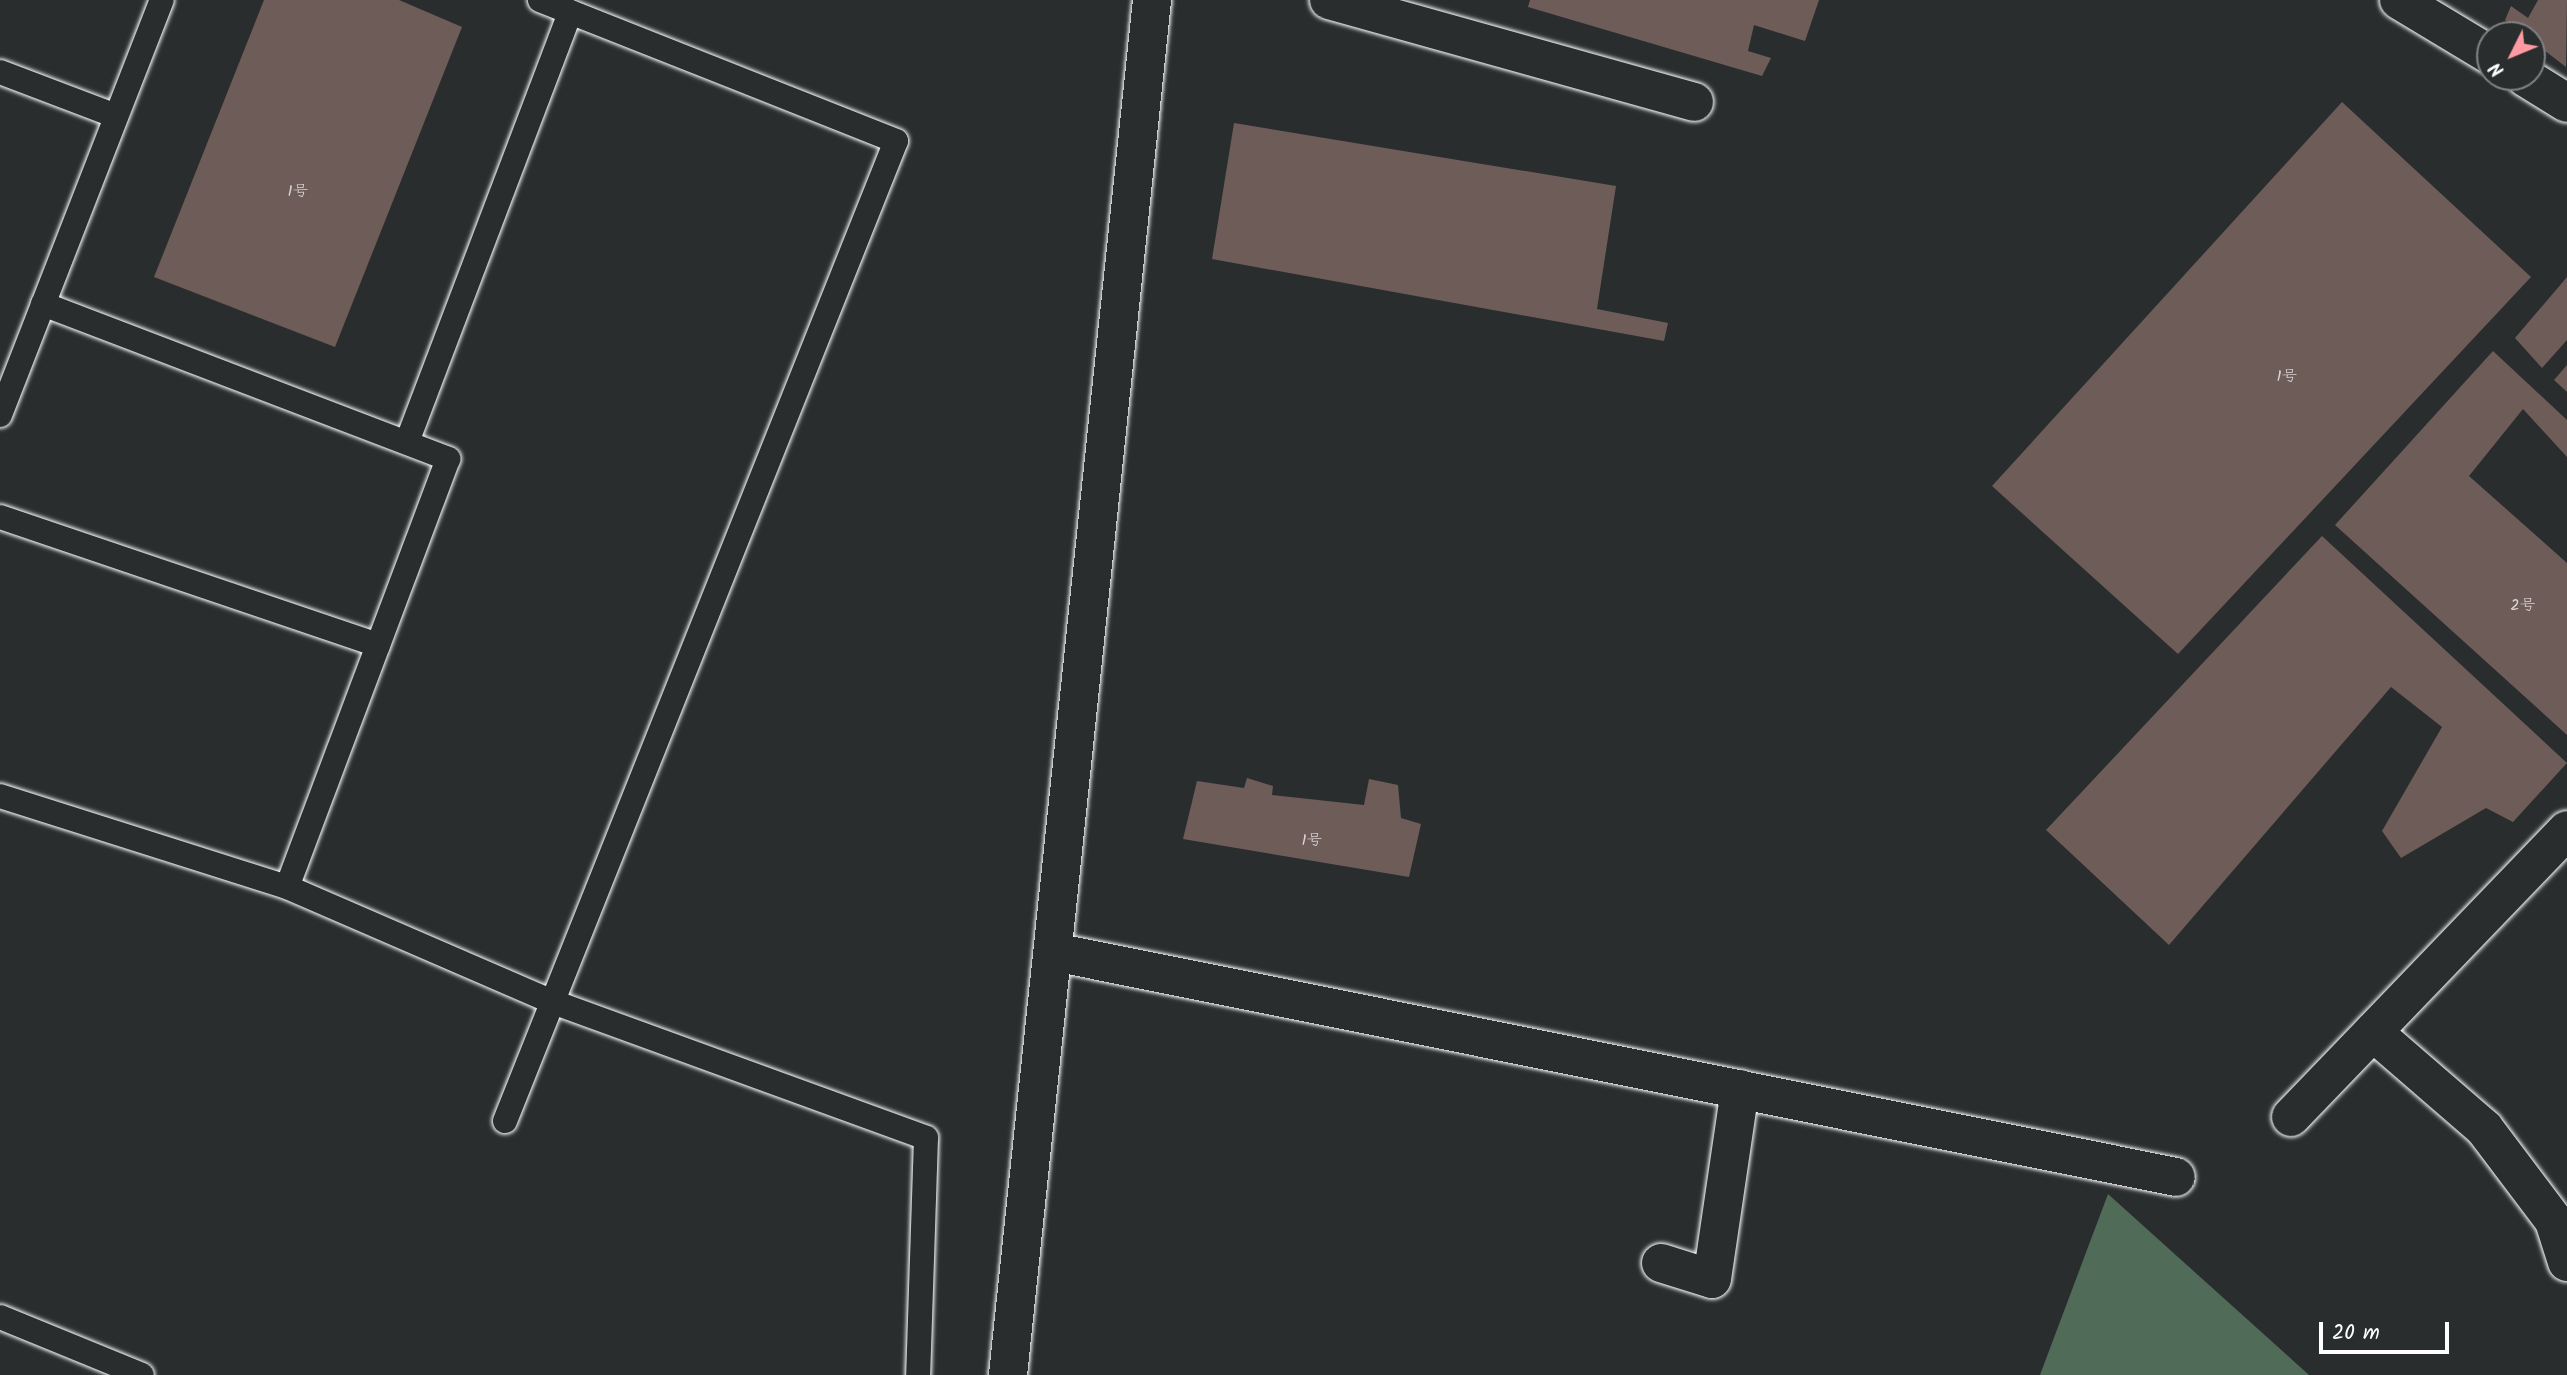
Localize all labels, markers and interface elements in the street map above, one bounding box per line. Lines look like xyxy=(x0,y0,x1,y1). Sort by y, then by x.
north arrow xyxy=(2476,21,2546,91)
text: N xyxy=(2482,54,2512,84)
house number: 1号 xyxy=(287,182,309,202)
house number: 1号 xyxy=(2276,367,2298,387)
house number: 2号 xyxy=(2510,596,2536,616)
house number: 1号 xyxy=(1301,831,1323,851)
scale bar xyxy=(2322,1308,2452,1352)
text: 20 m xyxy=(2332,1317,2380,1350)

